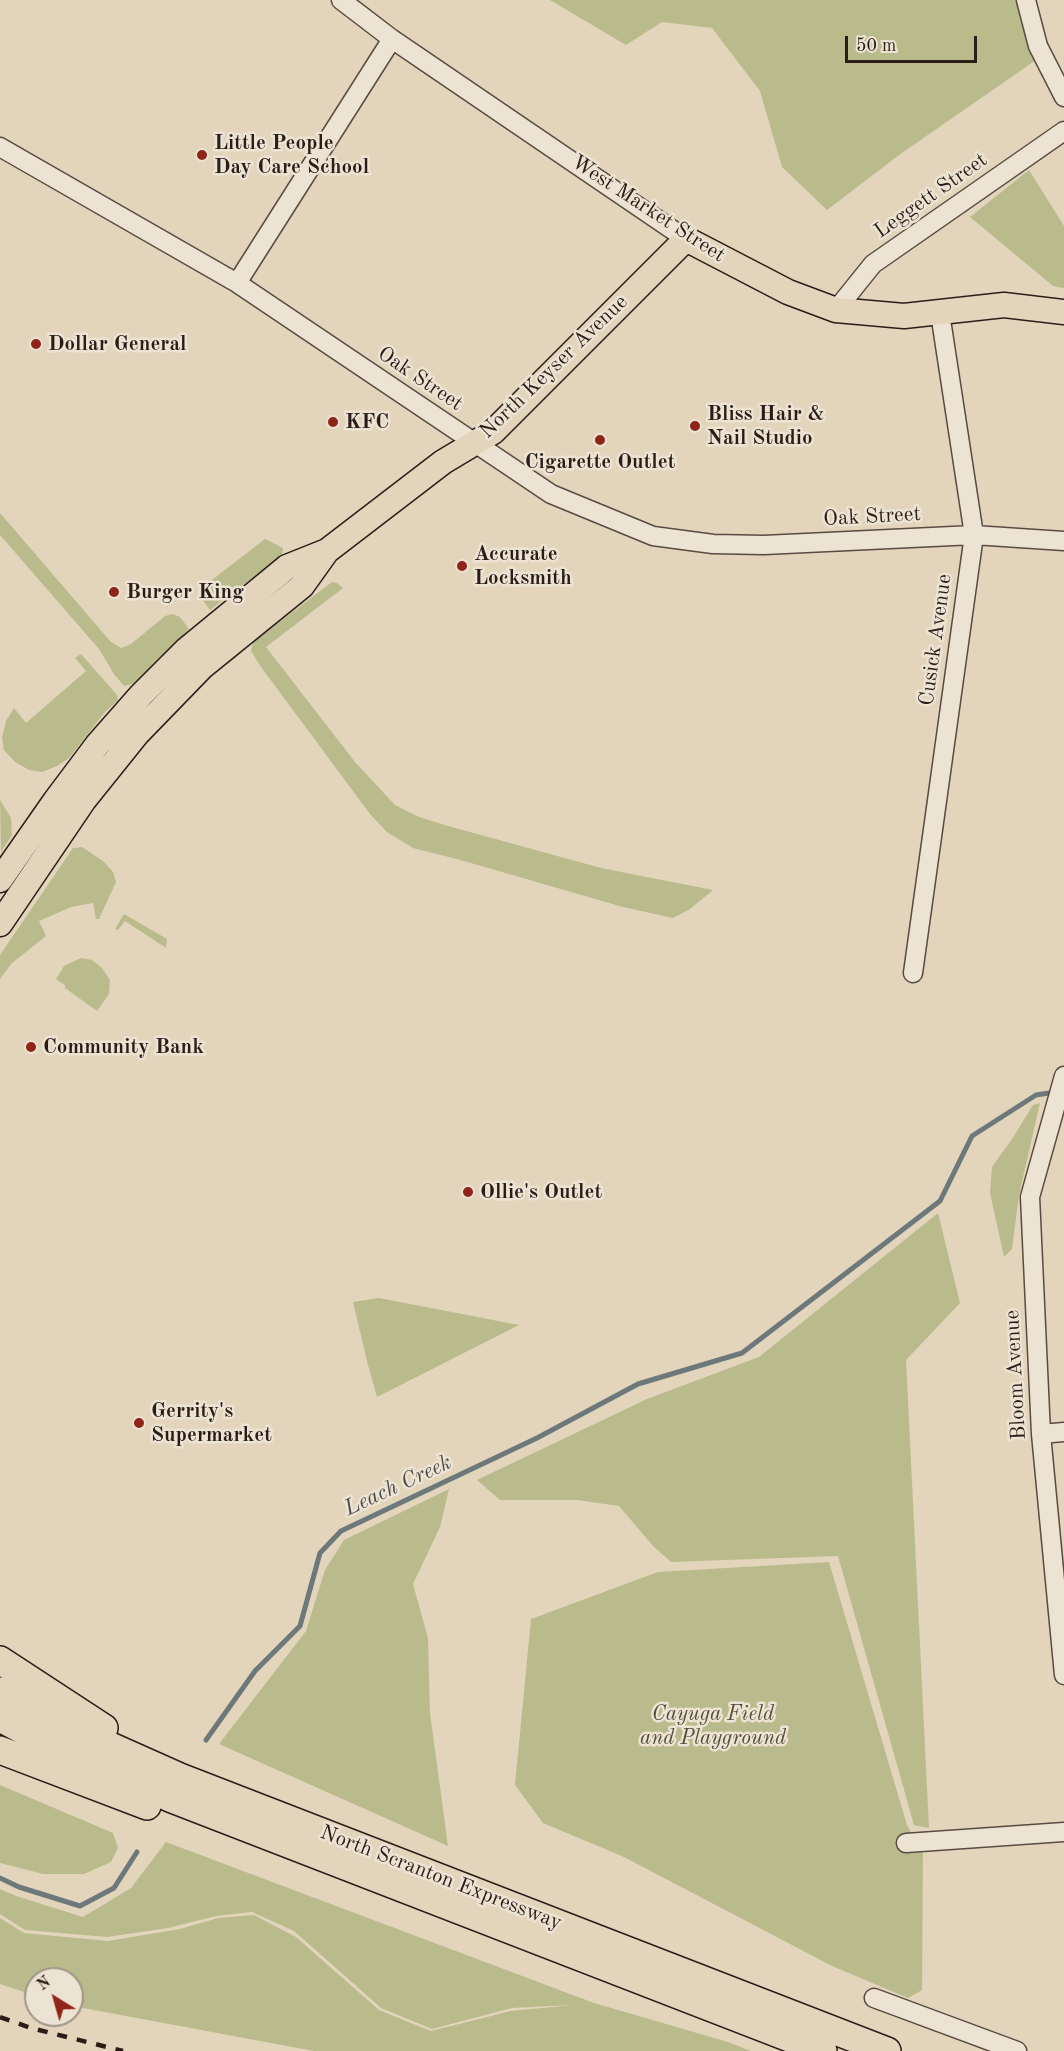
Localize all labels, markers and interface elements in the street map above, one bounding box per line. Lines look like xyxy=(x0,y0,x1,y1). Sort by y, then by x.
scale bar xyxy=(848,24,980,62)
text: 50 m xyxy=(856,37,896,55)
place label: Little People Day Care School xyxy=(214,130,369,180)
marker: Little People Day Care School xyxy=(195,148,209,162)
street label: Leggett Street xyxy=(870,148,992,244)
street label: West Market Street xyxy=(566,150,730,268)
street label: North Keyser Avenue xyxy=(475,290,633,444)
place label: Dollar General xyxy=(48,331,187,357)
marker: Dollar General xyxy=(29,337,43,351)
street label: Oak Street xyxy=(373,341,467,417)
place label: Bliss Hair & Nail Studio xyxy=(707,401,824,451)
place label: KFC xyxy=(345,409,389,435)
marker: KFC xyxy=(326,415,340,429)
marker: Bliss Hair & Nail Studio xyxy=(688,419,702,433)
marker: Cigarette Outlet xyxy=(593,433,607,447)
place label: Cigarette Outlet xyxy=(525,449,675,475)
street label: Oak Street xyxy=(823,502,921,532)
place label: Accurate Locksmith xyxy=(474,541,572,591)
marker: Accurate Locksmith xyxy=(455,559,469,573)
street label: Cusick Avenue xyxy=(914,573,958,707)
place label: Burger King xyxy=(126,579,244,605)
marker: Burger King xyxy=(107,585,121,599)
place label: Community Bank xyxy=(43,1034,204,1060)
marker: Community Bank xyxy=(24,1040,38,1054)
place label: Ollie's Outlet xyxy=(480,1179,602,1205)
marker: Ollie's Outlet xyxy=(461,1185,475,1199)
street label: Bloom Avenue xyxy=(1000,1309,1032,1441)
place label: Gerrity's Supermarket xyxy=(151,1398,272,1448)
marker: Gerrity's Supermarket xyxy=(132,1416,146,1430)
water label: Leach Creek xyxy=(340,1450,456,1522)
park label: Cayuga Field and Playground xyxy=(640,1701,786,1751)
street label: North Scranton Expressway xyxy=(317,1820,565,1936)
north arrow xyxy=(24,1967,84,2027)
text: N xyxy=(35,1974,54,1994)

